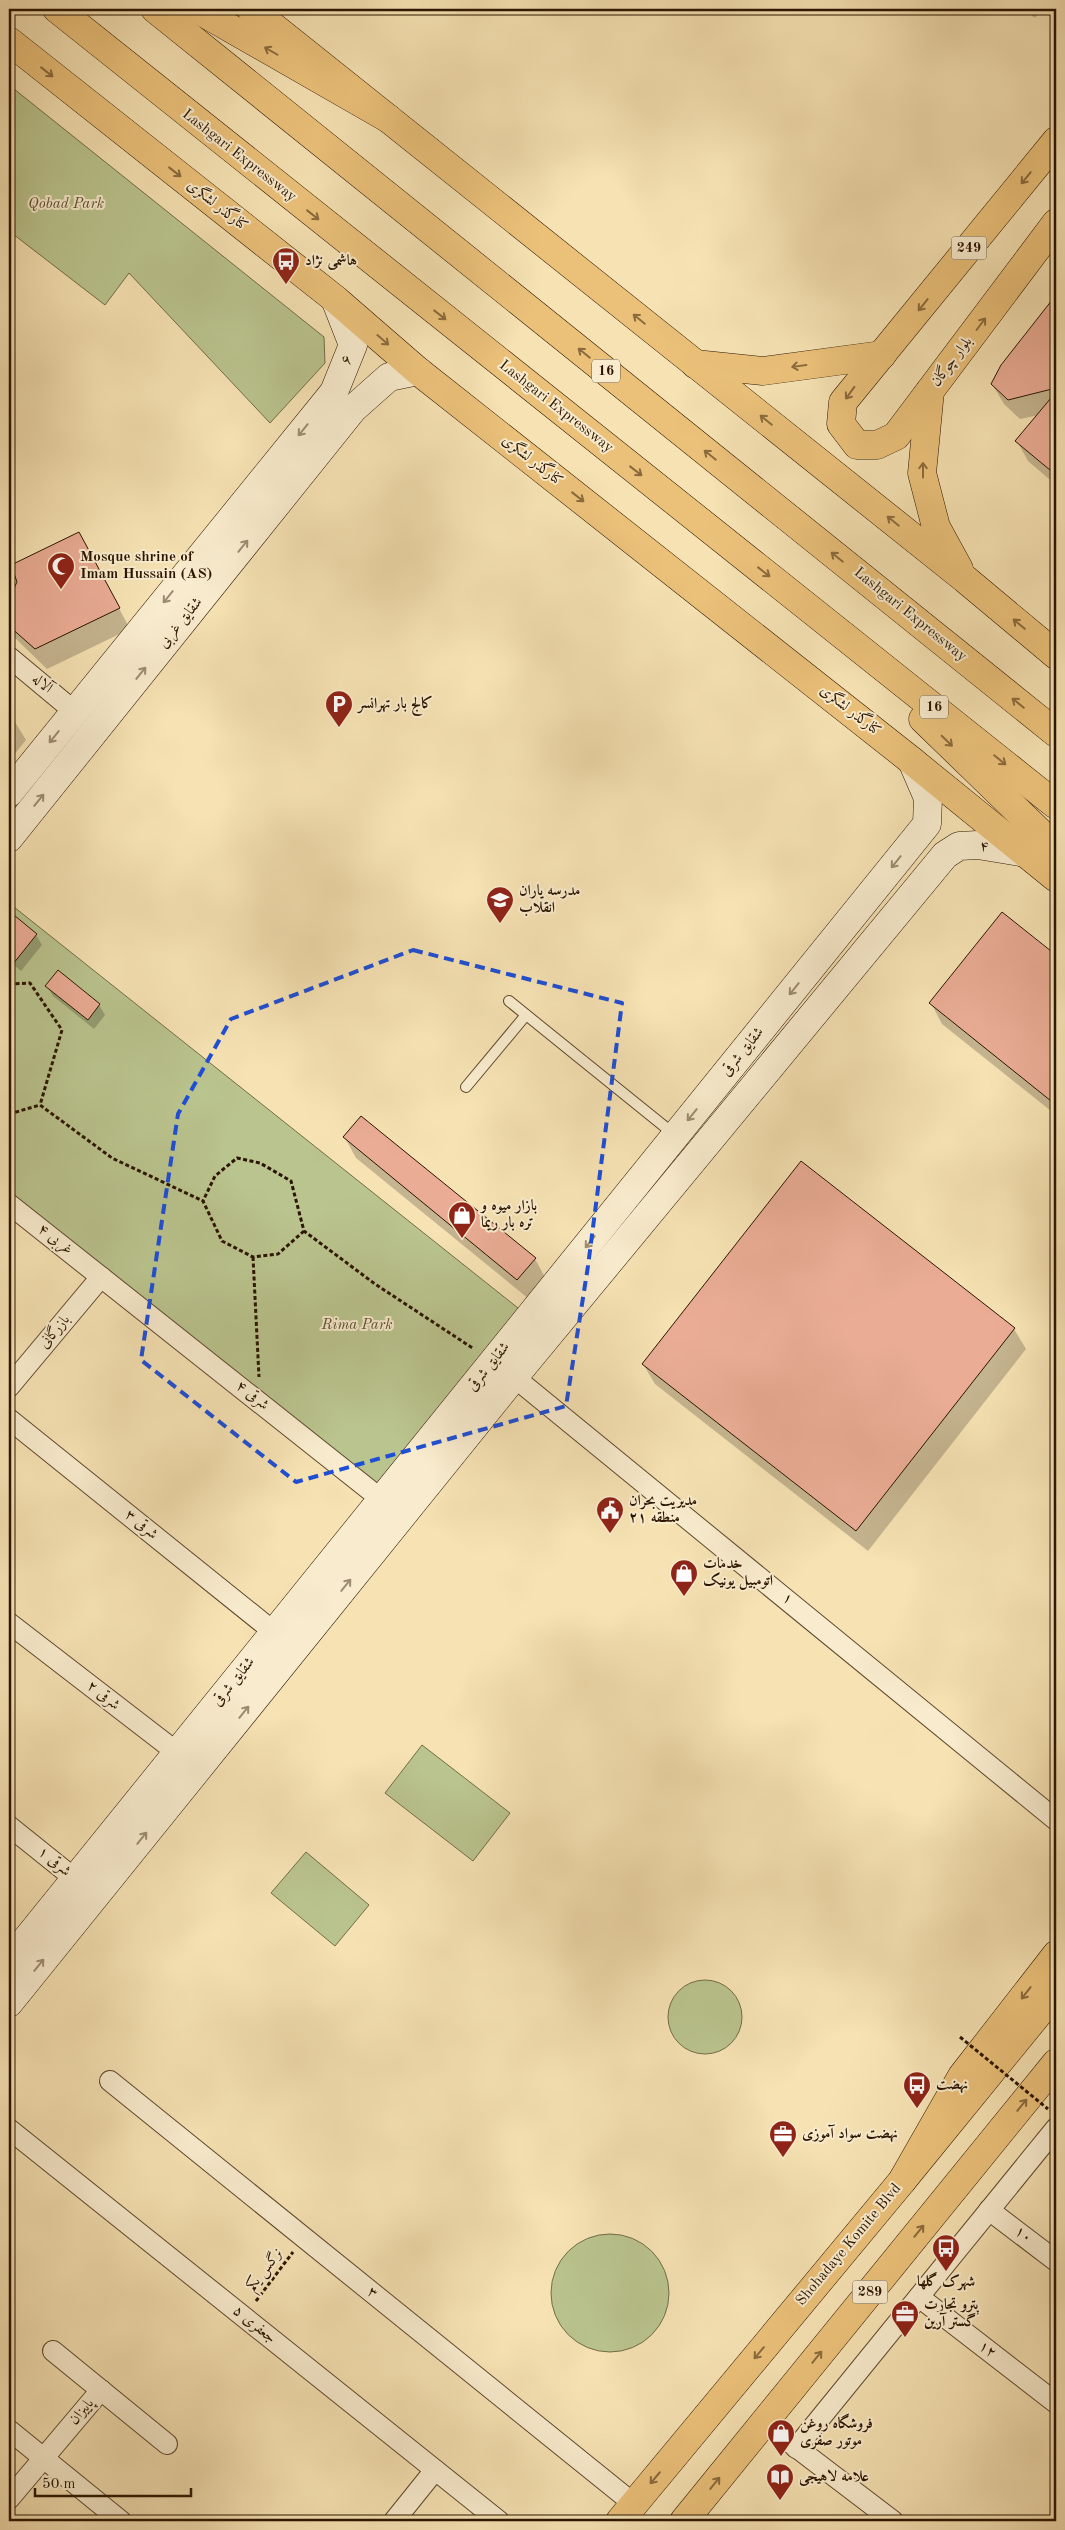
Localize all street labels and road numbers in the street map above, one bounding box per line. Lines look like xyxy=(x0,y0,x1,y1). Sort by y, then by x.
street label: Lashgari Expressway xyxy=(179,107,299,205)
street label: کنارگذر لشگری xyxy=(183,174,253,235)
road number: 249 xyxy=(952,237,986,260)
street label: بلوار چوگان xyxy=(926,332,976,390)
street label: ۶ xyxy=(338,353,356,367)
street label: Lashgari Expressway xyxy=(496,358,616,456)
road number: 16 xyxy=(592,360,620,382)
street label: کنارگذر لشگری xyxy=(498,429,568,490)
street label: Lashgari Expressway xyxy=(851,565,969,665)
street label: شقایق غربی xyxy=(156,595,207,652)
street label: آلاله xyxy=(29,669,58,698)
street label: کنارگذر لشگری xyxy=(816,679,886,740)
road number: 16 xyxy=(920,696,948,719)
street label: ۴ xyxy=(979,839,989,855)
street label: شقایق شرقی xyxy=(718,1024,768,1080)
street label: ۴ غربی xyxy=(34,1222,75,1260)
street label: بازرگانی xyxy=(35,1310,73,1352)
street label: شقایق شرقی xyxy=(464,1339,514,1395)
street label: ۴ شرقی xyxy=(232,1378,272,1414)
street label: ۳ شرقی xyxy=(121,1507,161,1543)
street label: ۱ xyxy=(779,1590,795,1608)
street label: شقایق شرقی xyxy=(209,1654,259,1710)
street label: ۲ شرقی xyxy=(83,1678,123,1714)
street label: ۱ شرقی xyxy=(34,1844,74,1880)
street label: Shohadaye Komite Blvd xyxy=(794,2181,904,2309)
street label: ۱۰ xyxy=(1011,2224,1035,2246)
street label: نرگس یکم xyxy=(242,2245,290,2297)
road number: 289 xyxy=(852,2280,888,2304)
street label: ۳ xyxy=(364,2284,380,2302)
street label: جعفری ۵ xyxy=(229,2303,278,2348)
street label: ۱۲ xyxy=(975,2339,999,2361)
street label: پاییزان xyxy=(67,2395,99,2429)

